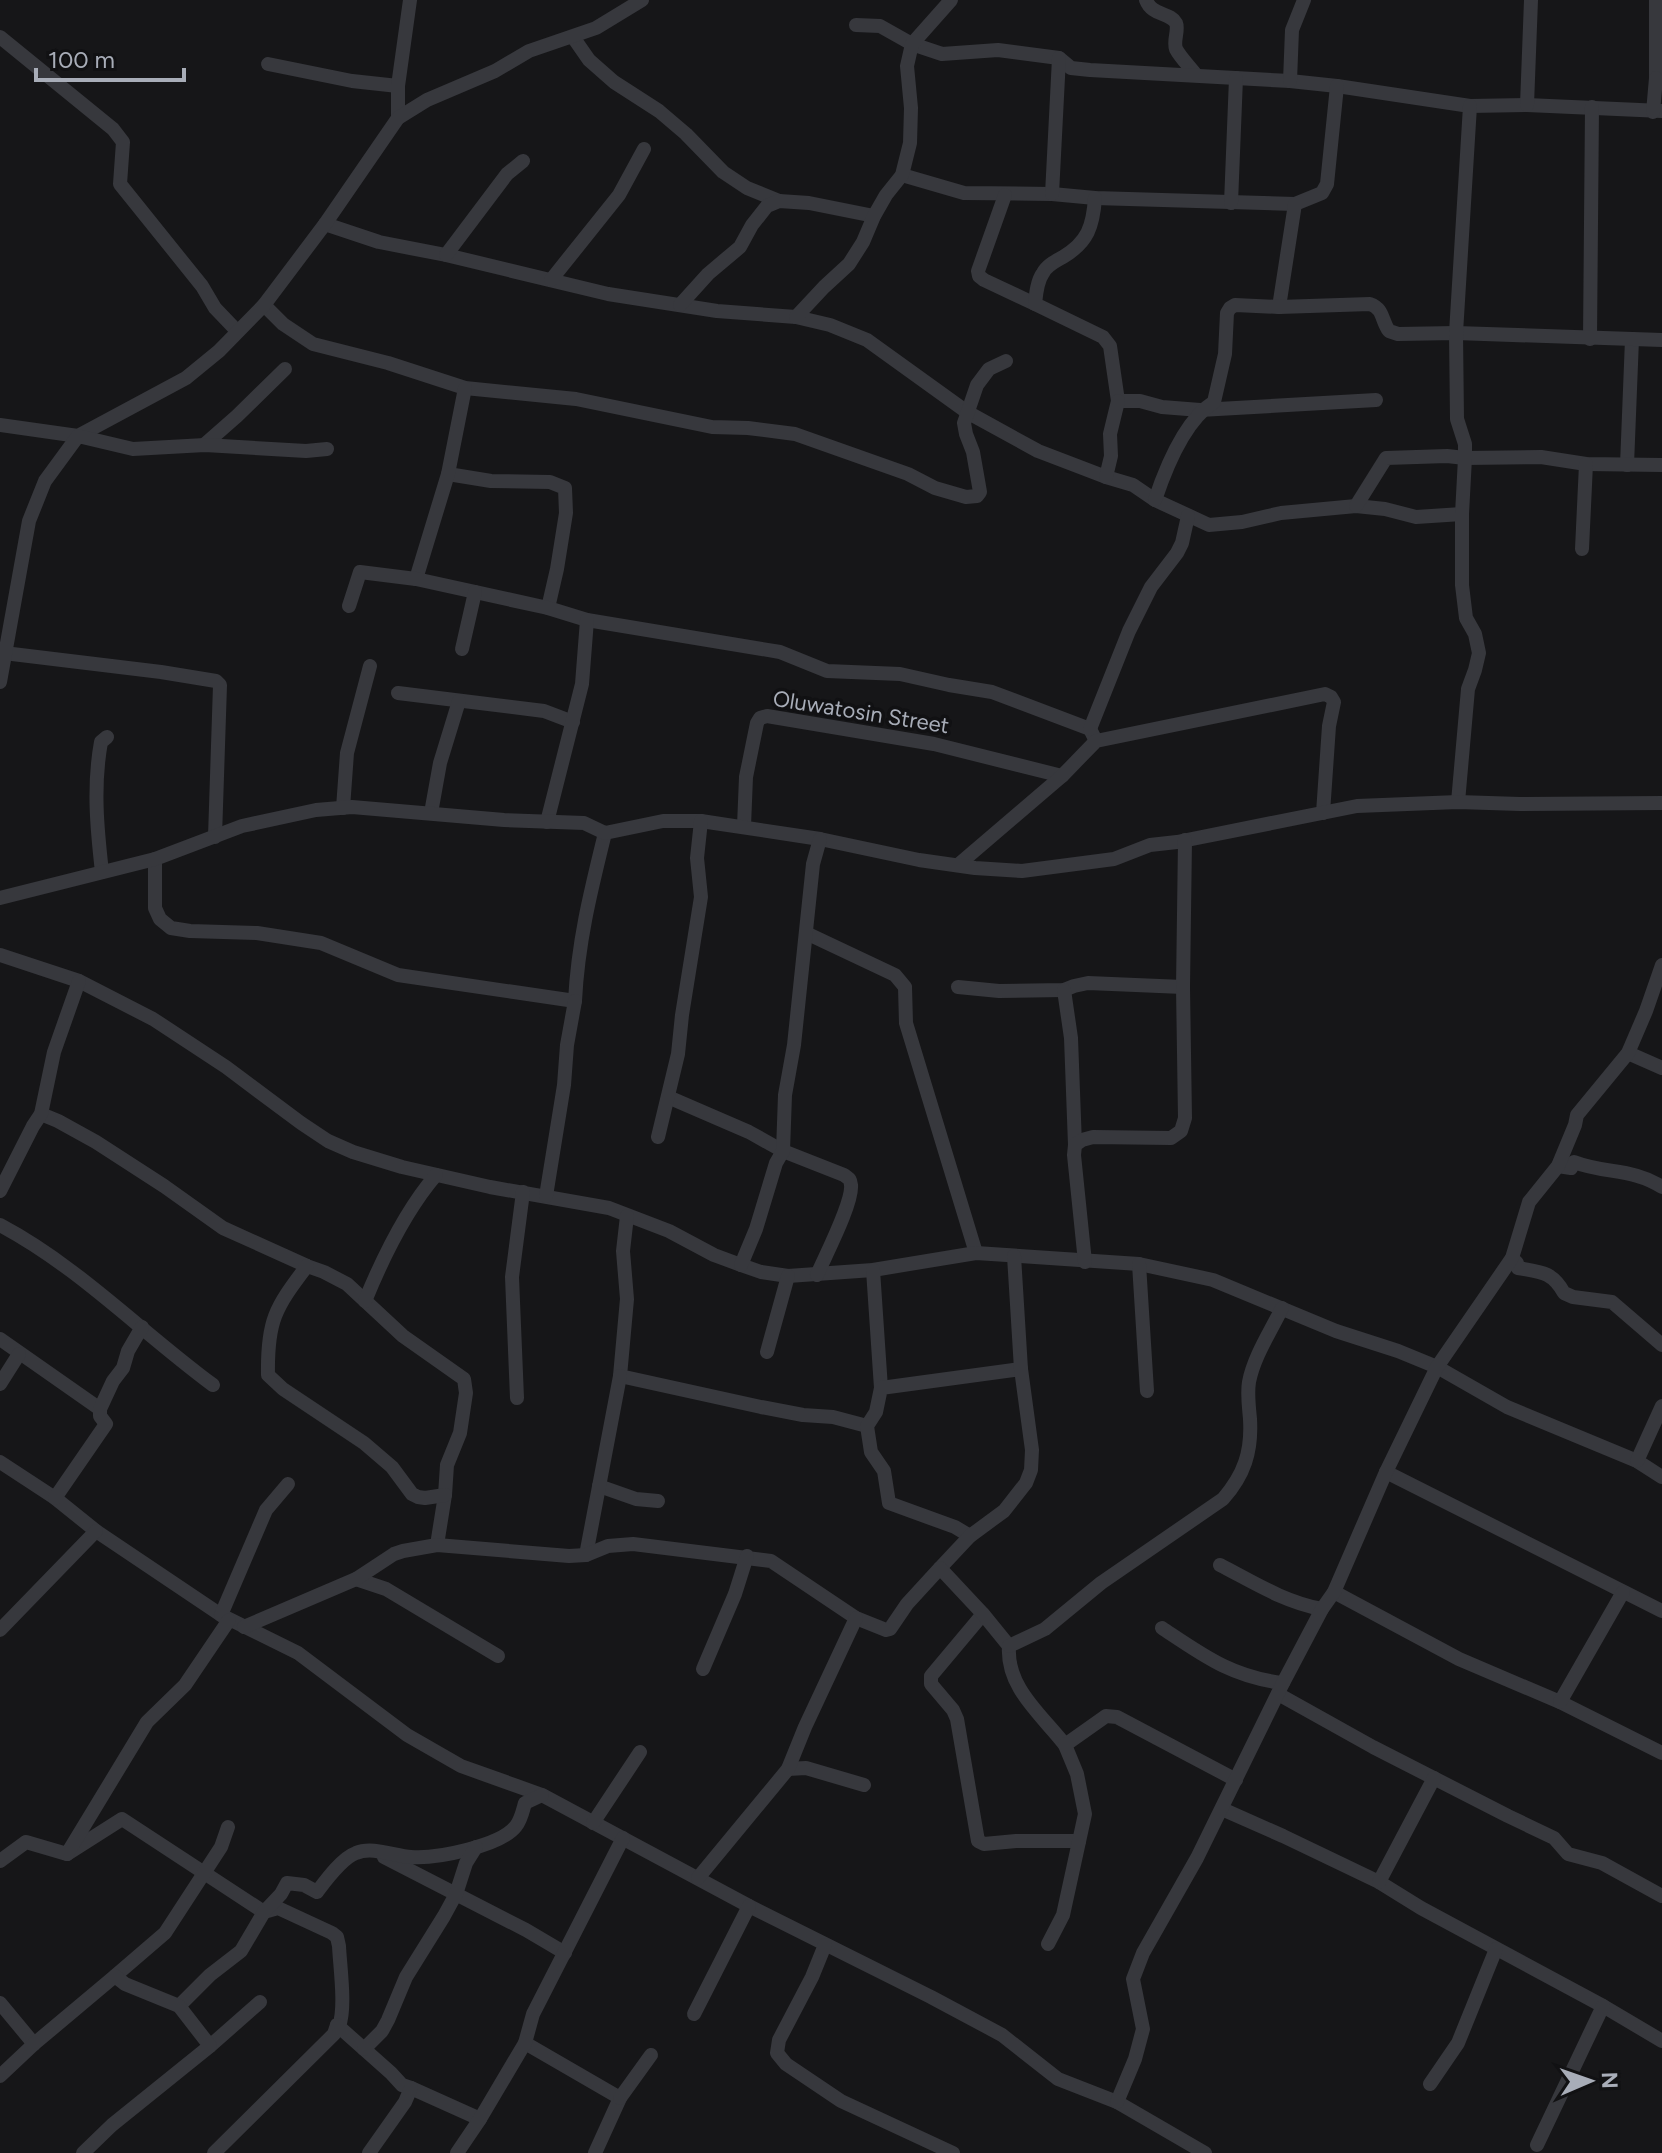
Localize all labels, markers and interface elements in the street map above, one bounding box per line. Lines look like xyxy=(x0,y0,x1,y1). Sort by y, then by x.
scale bar xyxy=(36,32,184,82)
text: 100 m xyxy=(48,45,115,74)
street label: Oluwatosin Street xyxy=(771,685,951,739)
north arrow xyxy=(1550,2041,1630,2121)
text: N xyxy=(1596,2071,1623,2089)

